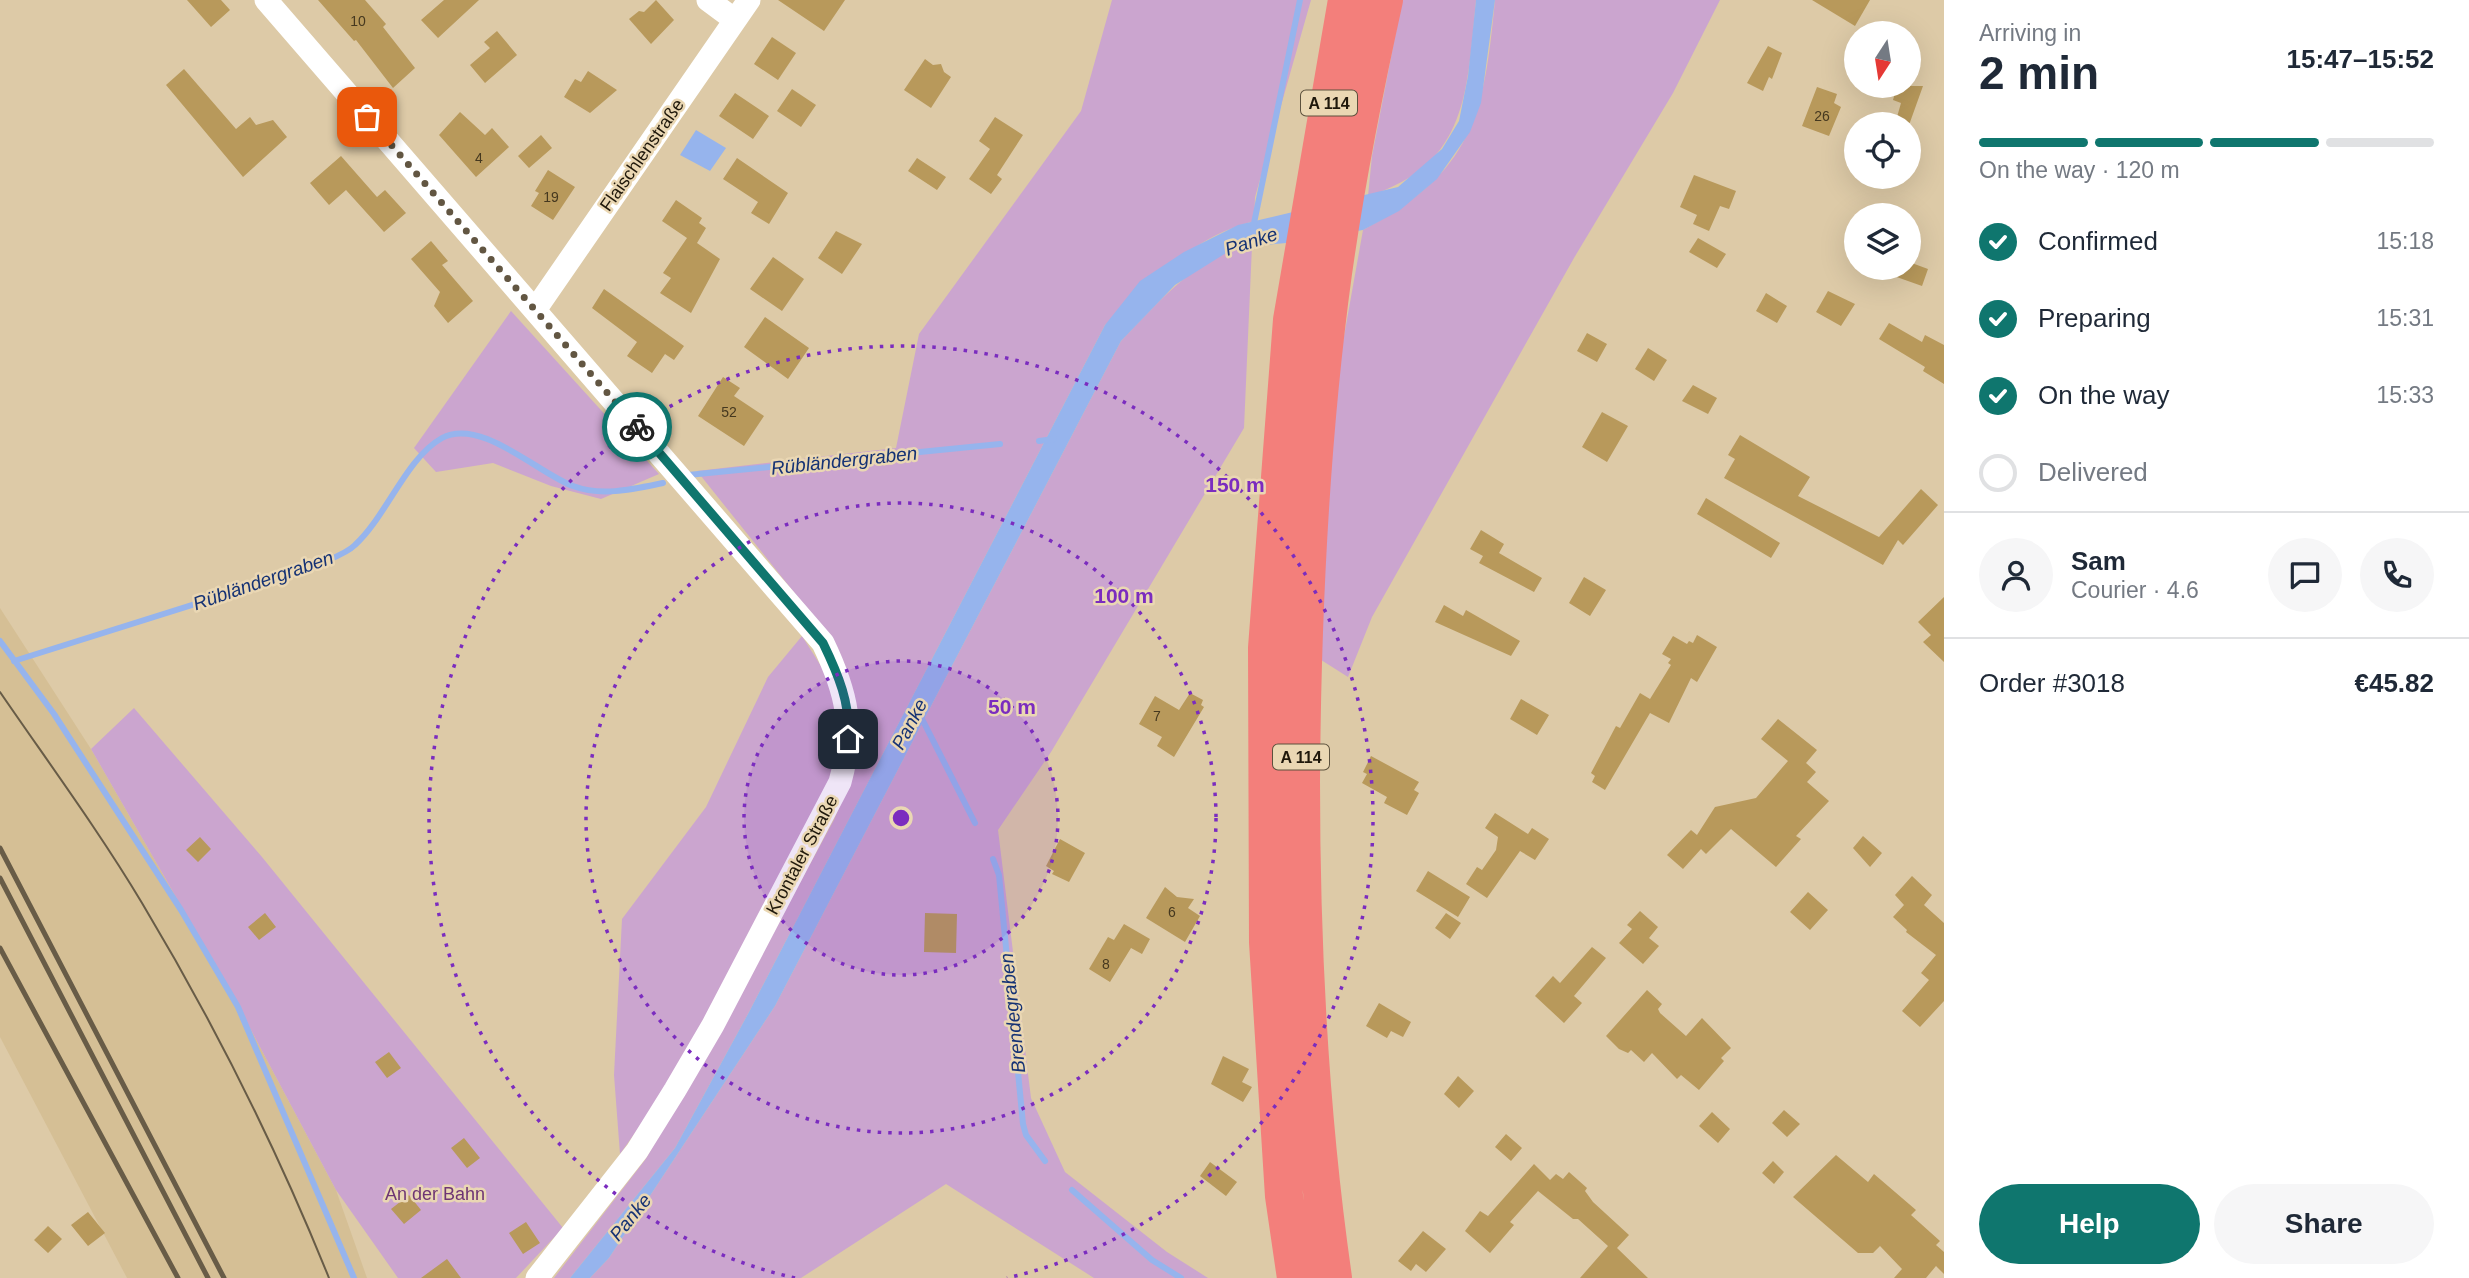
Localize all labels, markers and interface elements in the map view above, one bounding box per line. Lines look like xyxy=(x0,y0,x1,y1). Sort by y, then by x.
house number: 10 xyxy=(350,13,366,29)
text: Arriving in xyxy=(1979,20,2081,46)
north arrow xyxy=(1844,21,1922,98)
map controls xyxy=(1844,21,1921,280)
text: 15:47–15:52 xyxy=(2287,44,2434,74)
text: 2 min xyxy=(1979,47,2099,99)
pin xyxy=(337,87,397,147)
road number: A 114 xyxy=(1301,90,1357,116)
street label: Flaischlenstraße xyxy=(596,95,688,215)
icon: bag xyxy=(348,98,386,136)
house number: 26 xyxy=(1814,108,1830,124)
button: locate xyxy=(1844,112,1921,189)
house number: 4 xyxy=(475,150,483,166)
text: On the way · 120 m xyxy=(1979,157,2180,183)
house number: 19 xyxy=(543,189,559,205)
button: layers xyxy=(1844,203,1921,280)
water label: Panke xyxy=(1222,223,1280,260)
icon: check xyxy=(1979,223,2017,261)
text: Confirmed xyxy=(2038,226,2158,256)
text: 15:18 xyxy=(2376,228,2434,254)
icon: check xyxy=(1979,300,2017,338)
text: Preparing xyxy=(2038,303,2151,333)
text: 15:31 xyxy=(2376,305,2434,331)
icon: check xyxy=(1979,377,2017,415)
text: On the way xyxy=(2038,380,2170,410)
text: 15:33 xyxy=(2376,382,2434,408)
courier xyxy=(602,392,672,462)
house number: 52 xyxy=(721,404,737,420)
icon: bike xyxy=(618,408,656,446)
water label: Rübländergraben xyxy=(770,442,918,479)
text: Delivered xyxy=(2038,457,2148,487)
text: 150 m xyxy=(1205,473,1265,496)
button: person xyxy=(1979,538,2053,612)
button: chat xyxy=(2268,538,2342,612)
button: phone xyxy=(2360,538,2434,612)
text: Sam xyxy=(2071,546,2126,576)
water label: Rübländergraben xyxy=(190,547,336,614)
text: Courier · 4.6 xyxy=(2071,577,2199,603)
text: 100 m xyxy=(1094,584,1154,607)
text: Order #3018 xyxy=(1979,668,2125,698)
text: €45.82 xyxy=(2354,668,2434,698)
text: 50 m xyxy=(988,695,1036,718)
water label: Panke xyxy=(888,696,931,753)
house number: 7 xyxy=(1153,708,1161,724)
pin xyxy=(818,709,878,769)
icon: home xyxy=(829,720,867,758)
road number: A 114 xyxy=(1273,744,1329,770)
street label: Krontaler Straße xyxy=(762,792,842,918)
centre of rings xyxy=(889,806,913,830)
house number: 6 xyxy=(1168,904,1176,920)
water label: Brendegraben xyxy=(996,952,1029,1074)
house number: 8 xyxy=(1102,956,1110,972)
park label: An der Bahn xyxy=(385,1184,485,1204)
button: Help xyxy=(1979,1184,2200,1264)
button: Share xyxy=(2214,1184,2434,1264)
water label: Panke xyxy=(605,1190,656,1245)

